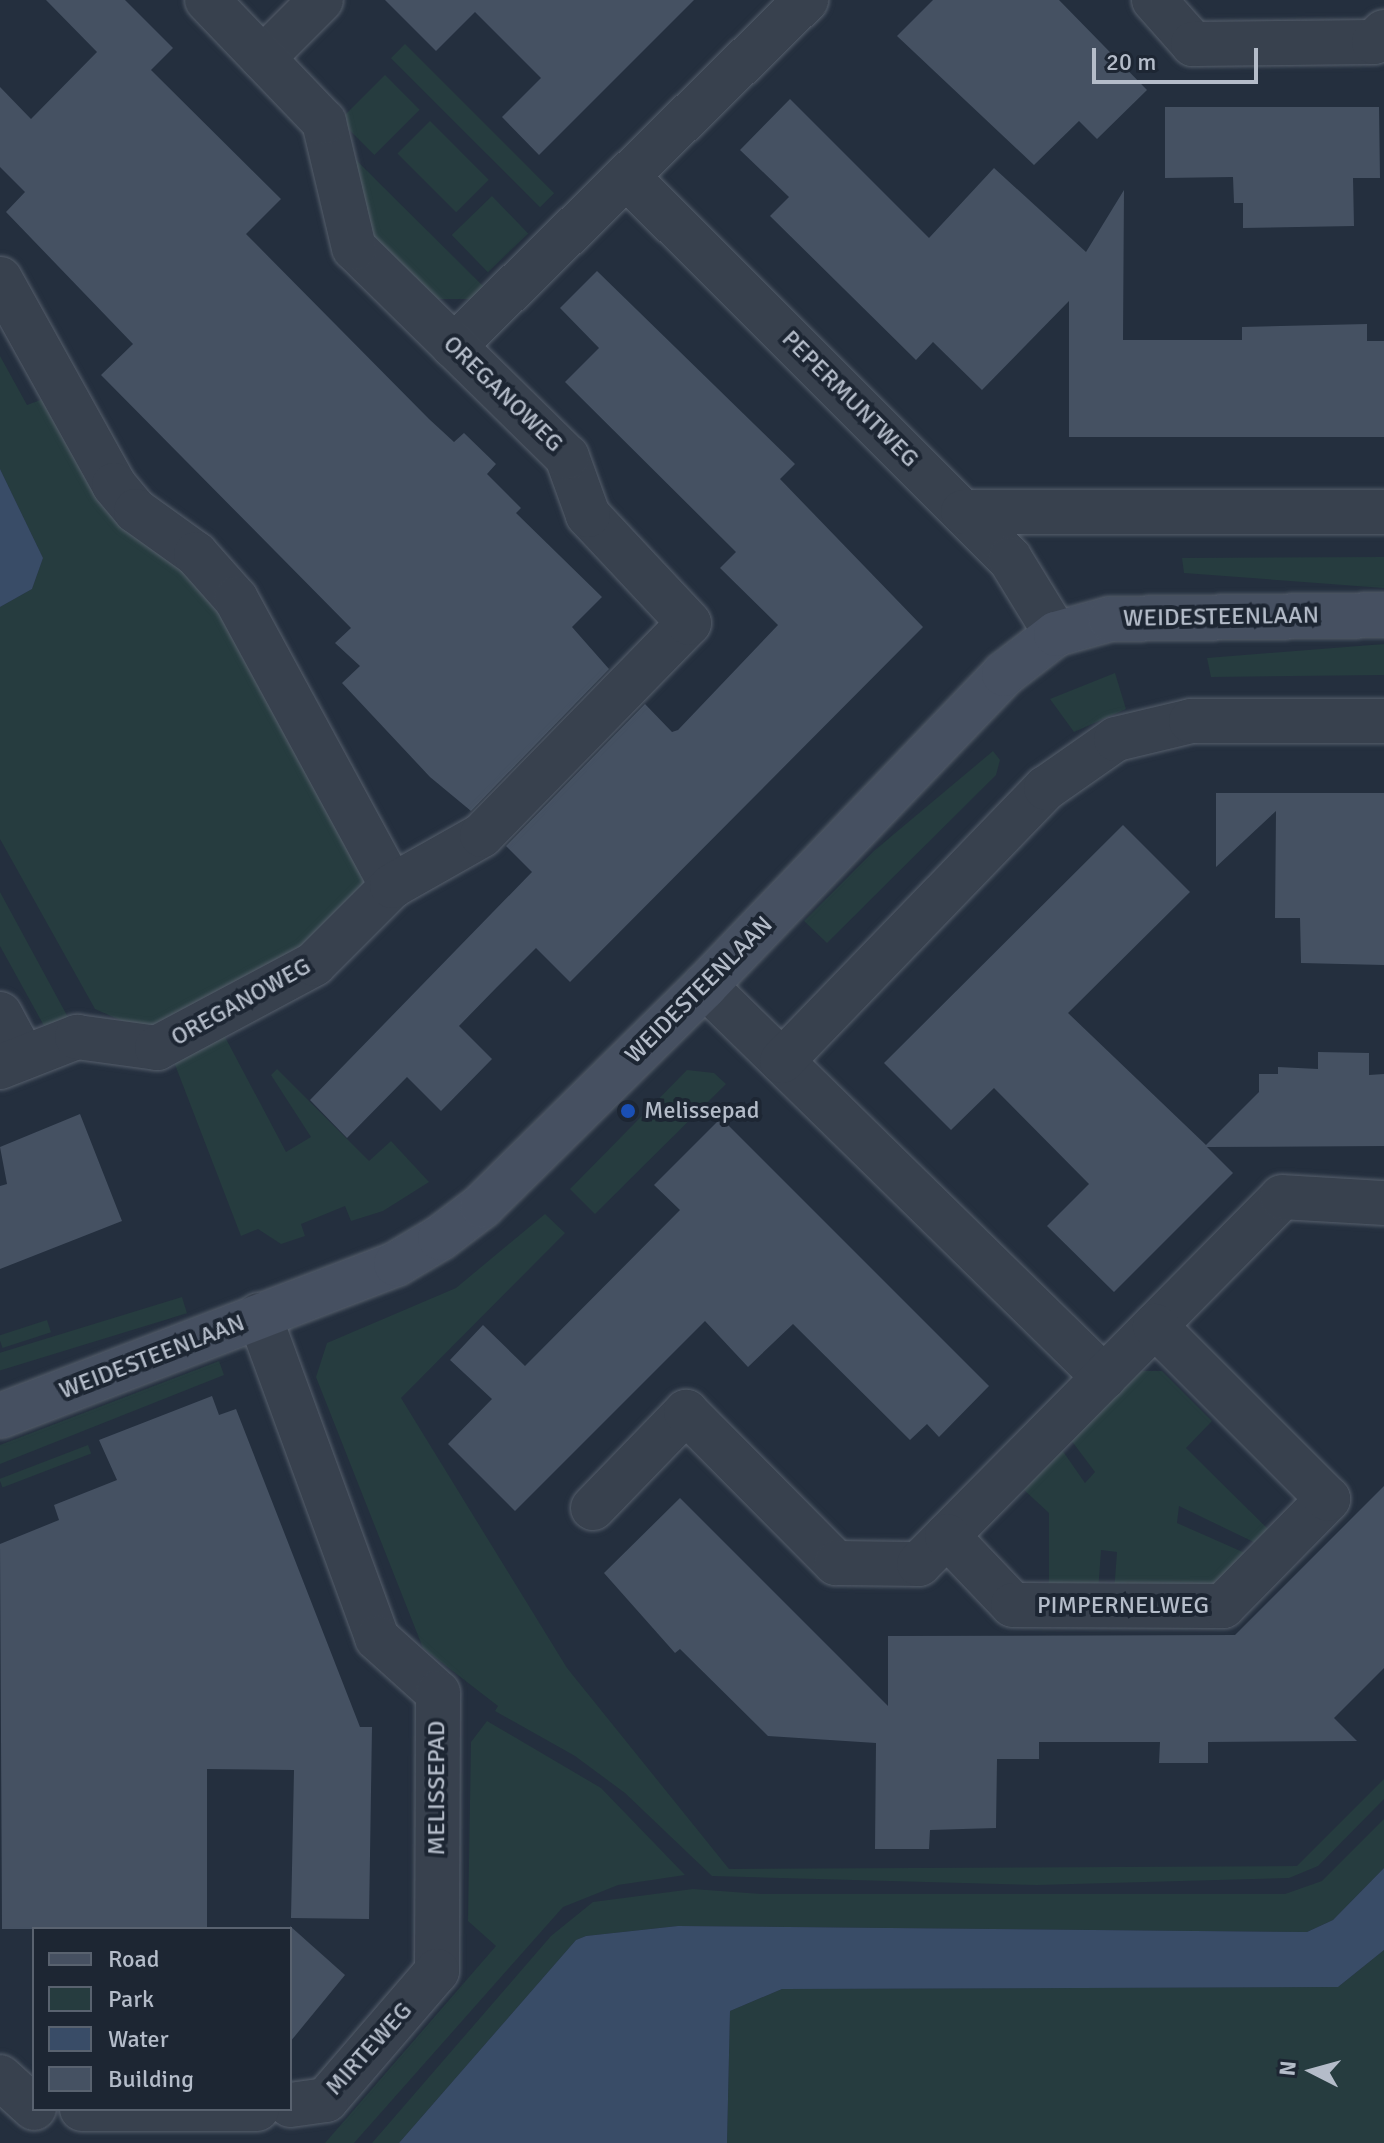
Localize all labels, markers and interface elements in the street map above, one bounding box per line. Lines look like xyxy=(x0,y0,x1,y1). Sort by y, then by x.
scale bar xyxy=(1096,32,1262,82)
text: 20 m xyxy=(1106,47,1156,77)
street label: PEPERMUNTWEG xyxy=(776,325,924,473)
street label: OREGANOWEG xyxy=(437,330,569,458)
street label: WEIDESTEENLAAN xyxy=(1123,601,1319,633)
street label: WEIDESTEENLAAN xyxy=(619,910,779,1070)
street label: OREGANOWEG xyxy=(166,952,316,1052)
place label: Melissepad xyxy=(644,1097,759,1125)
marker: Melissepad xyxy=(619,1102,637,1120)
street label: WEIDESTEENLAAN xyxy=(55,1308,249,1406)
street label: PIMPERNELWEG xyxy=(1037,1592,1209,1620)
street label: MELISSEPAD xyxy=(423,1721,451,1855)
legend xyxy=(32,1927,292,2111)
text: Road xyxy=(108,1944,159,1974)
text: Park xyxy=(108,1984,154,2014)
street label: MIRTEWEG xyxy=(320,1997,418,2101)
text: Water xyxy=(108,2024,168,2054)
north arrow xyxy=(1272,2031,1352,2111)
text: N xyxy=(1273,2059,1302,2077)
text: Building xyxy=(108,2064,194,2094)

